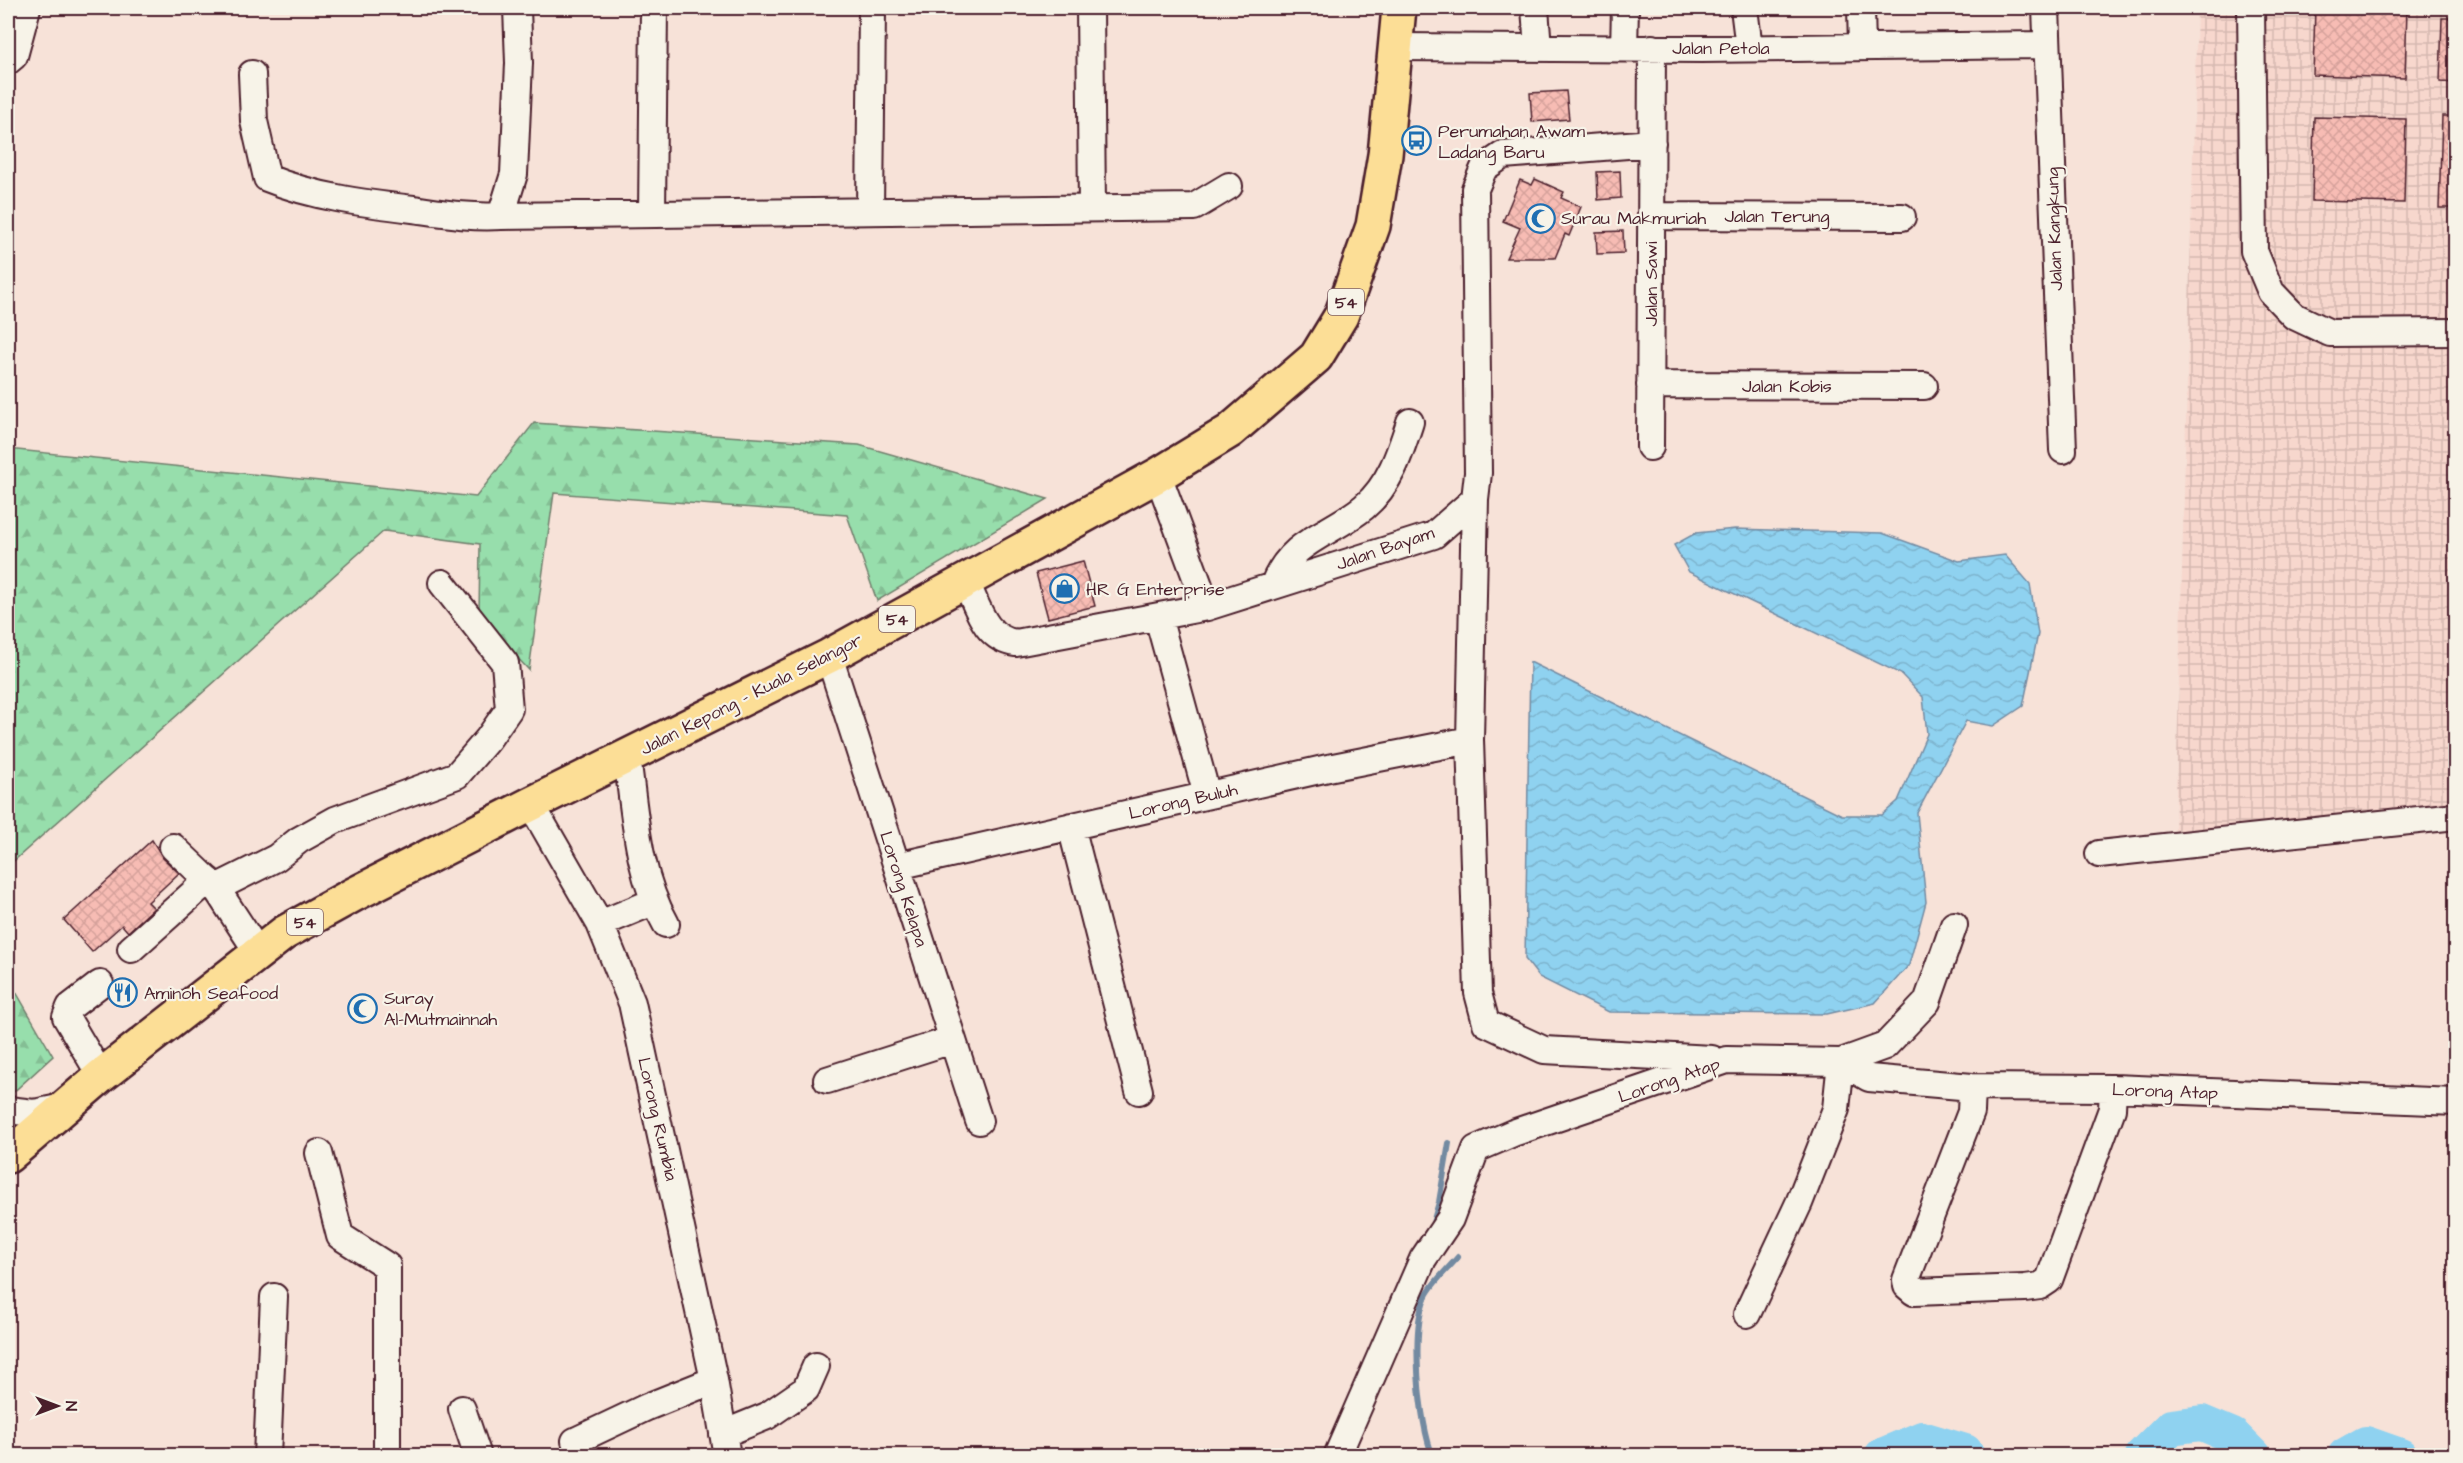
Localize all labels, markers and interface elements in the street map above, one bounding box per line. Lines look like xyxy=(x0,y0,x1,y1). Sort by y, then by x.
street label: Jalan Petola xyxy=(1672,36,1770,61)
place label: Perumahan Awam Ladang Baru xyxy=(1438,119,1585,166)
bus stop icon: Perumahan Awam Ladang Baru xyxy=(1401,125,1433,157)
street label: Jalan Kangkung xyxy=(2040,167,2070,291)
mosque icon: Surau Makmuriah xyxy=(1524,202,1556,234)
street label: Jalan Terung xyxy=(1724,204,1830,230)
place label: Surau Makmuriah xyxy=(1561,206,1706,231)
street label: Jalan Sawi xyxy=(1639,241,1664,326)
road number: 54 xyxy=(1328,289,1364,315)
street label: Jalan Kobis xyxy=(1742,374,1832,399)
street label: Jalan Bayam xyxy=(1333,520,1438,578)
shop icon: HR G Enterprise xyxy=(1049,573,1081,605)
place label: HR G Enterprise xyxy=(1086,577,1225,602)
road number: 54 xyxy=(879,606,915,632)
street label: Jalan Kepong - Kuala Selangor xyxy=(636,627,867,762)
street label: Lorong Buluh xyxy=(1126,777,1240,827)
street label: Lorong Kelapa xyxy=(872,828,934,950)
road number: 54 xyxy=(287,909,323,935)
restaurant icon: Aminoh Seafood xyxy=(107,977,139,1009)
place label: Aminoh Seafood xyxy=(144,981,278,1006)
place label: Suray Al-Mutmainnah xyxy=(384,986,497,1032)
mosque icon: Suray Al-Mutmainnah xyxy=(347,992,379,1024)
street label: Lorong Atap xyxy=(1615,1051,1724,1111)
street label: Lorong Rumbia xyxy=(630,1055,684,1184)
street label: Lorong Atap xyxy=(2111,1077,2218,1107)
north arrow xyxy=(27,1376,87,1436)
text: N xyxy=(60,1401,82,1411)

